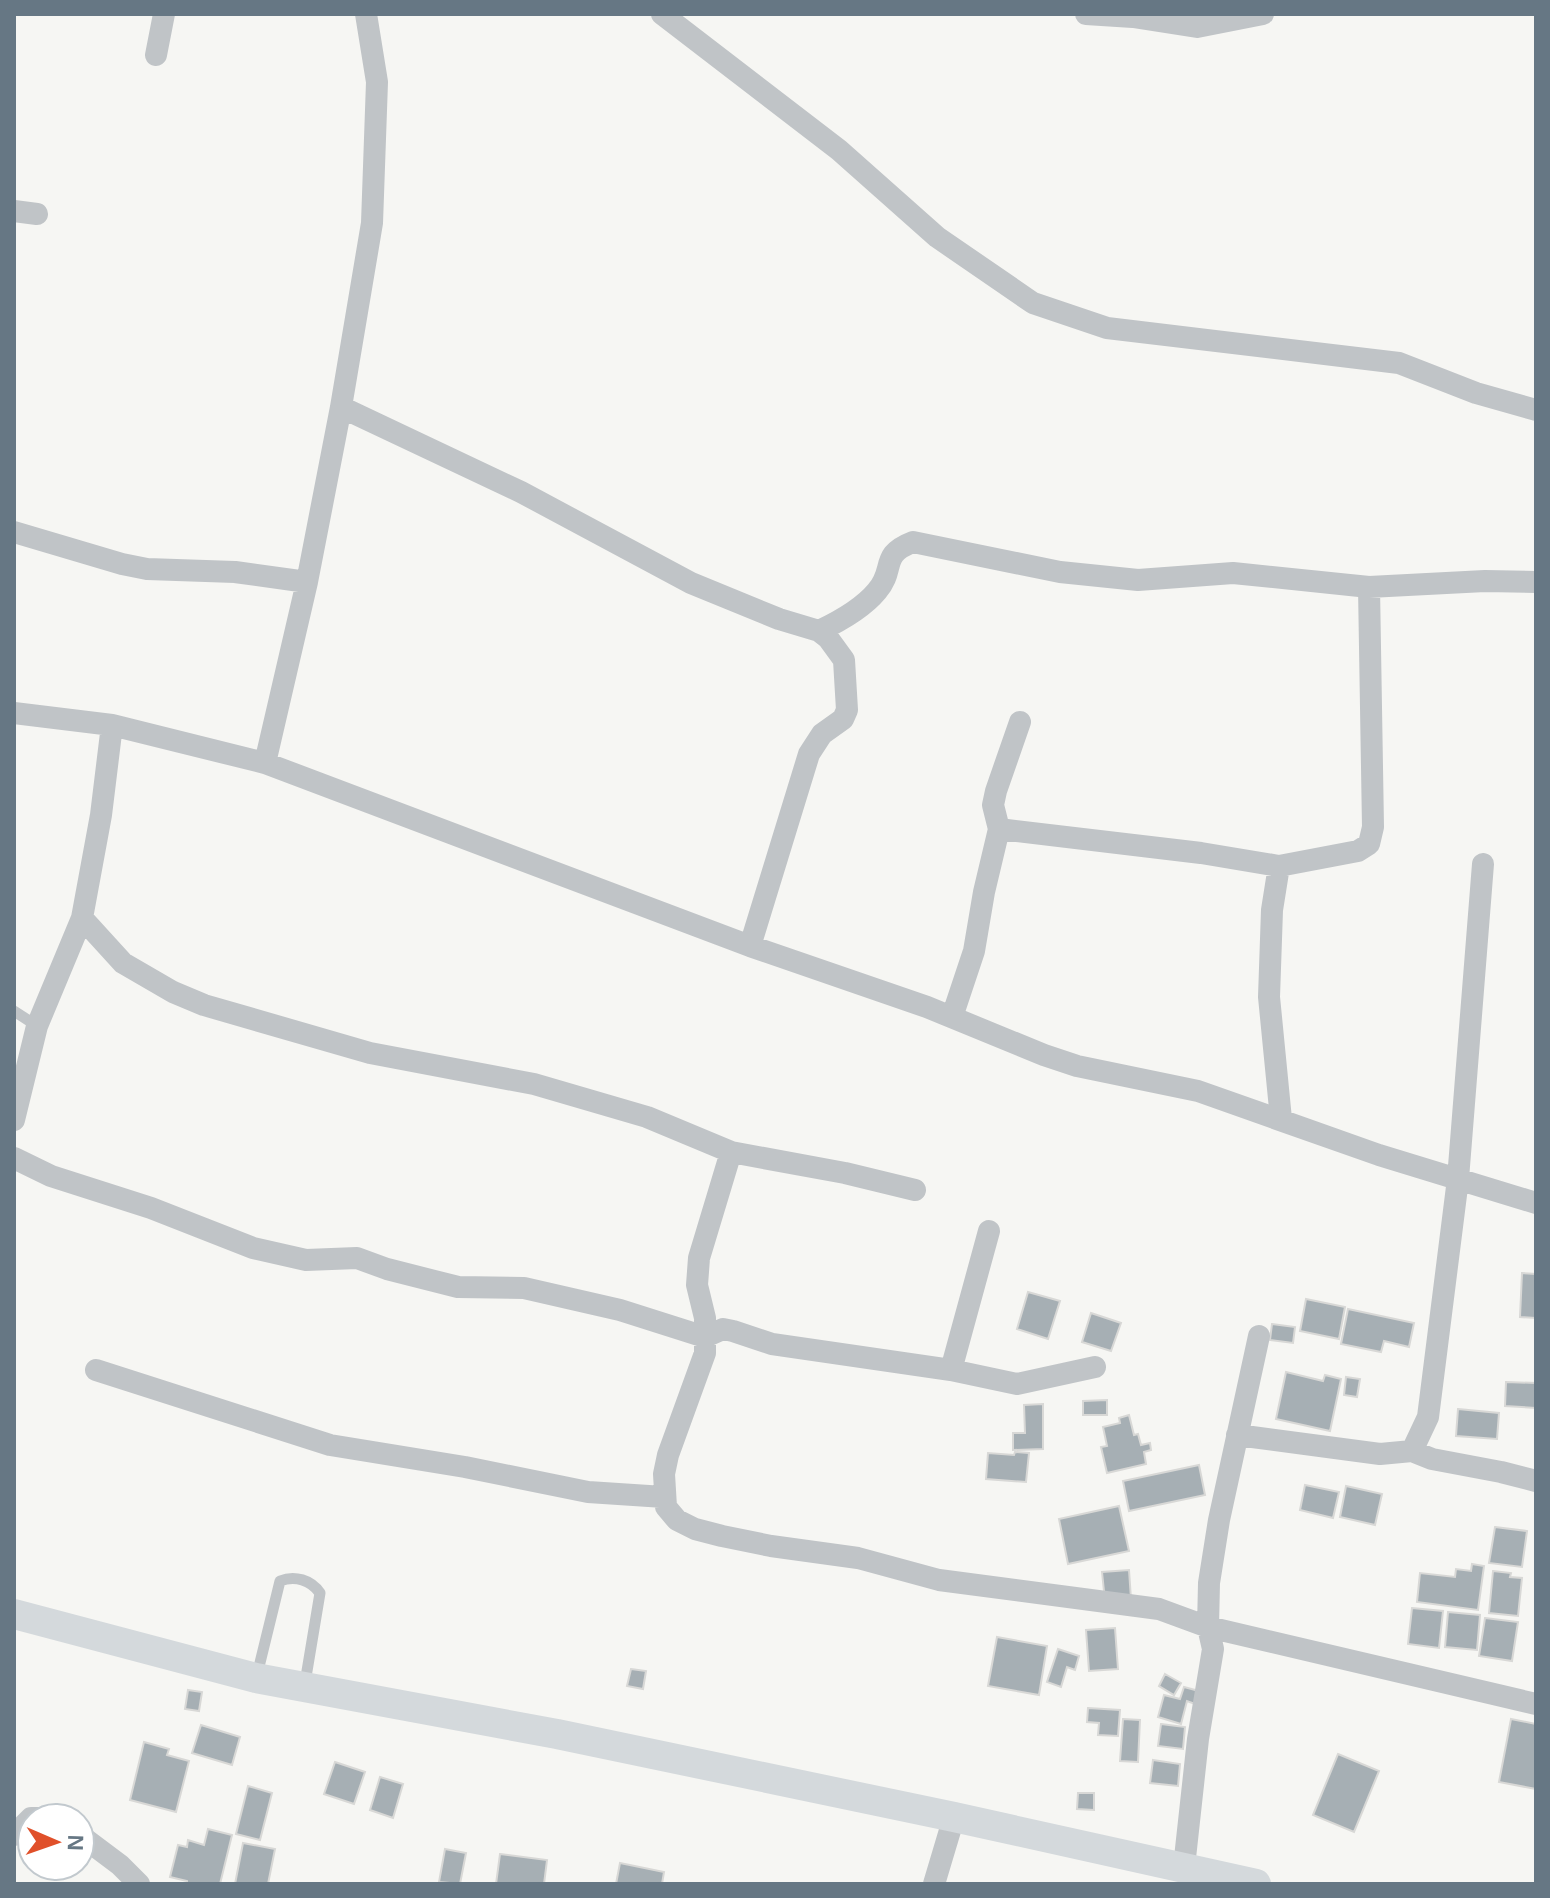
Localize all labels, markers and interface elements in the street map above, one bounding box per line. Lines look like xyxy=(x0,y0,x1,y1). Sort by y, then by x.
north arrow xyxy=(16,1802,96,1882)
text: N xyxy=(63,1834,88,1851)

